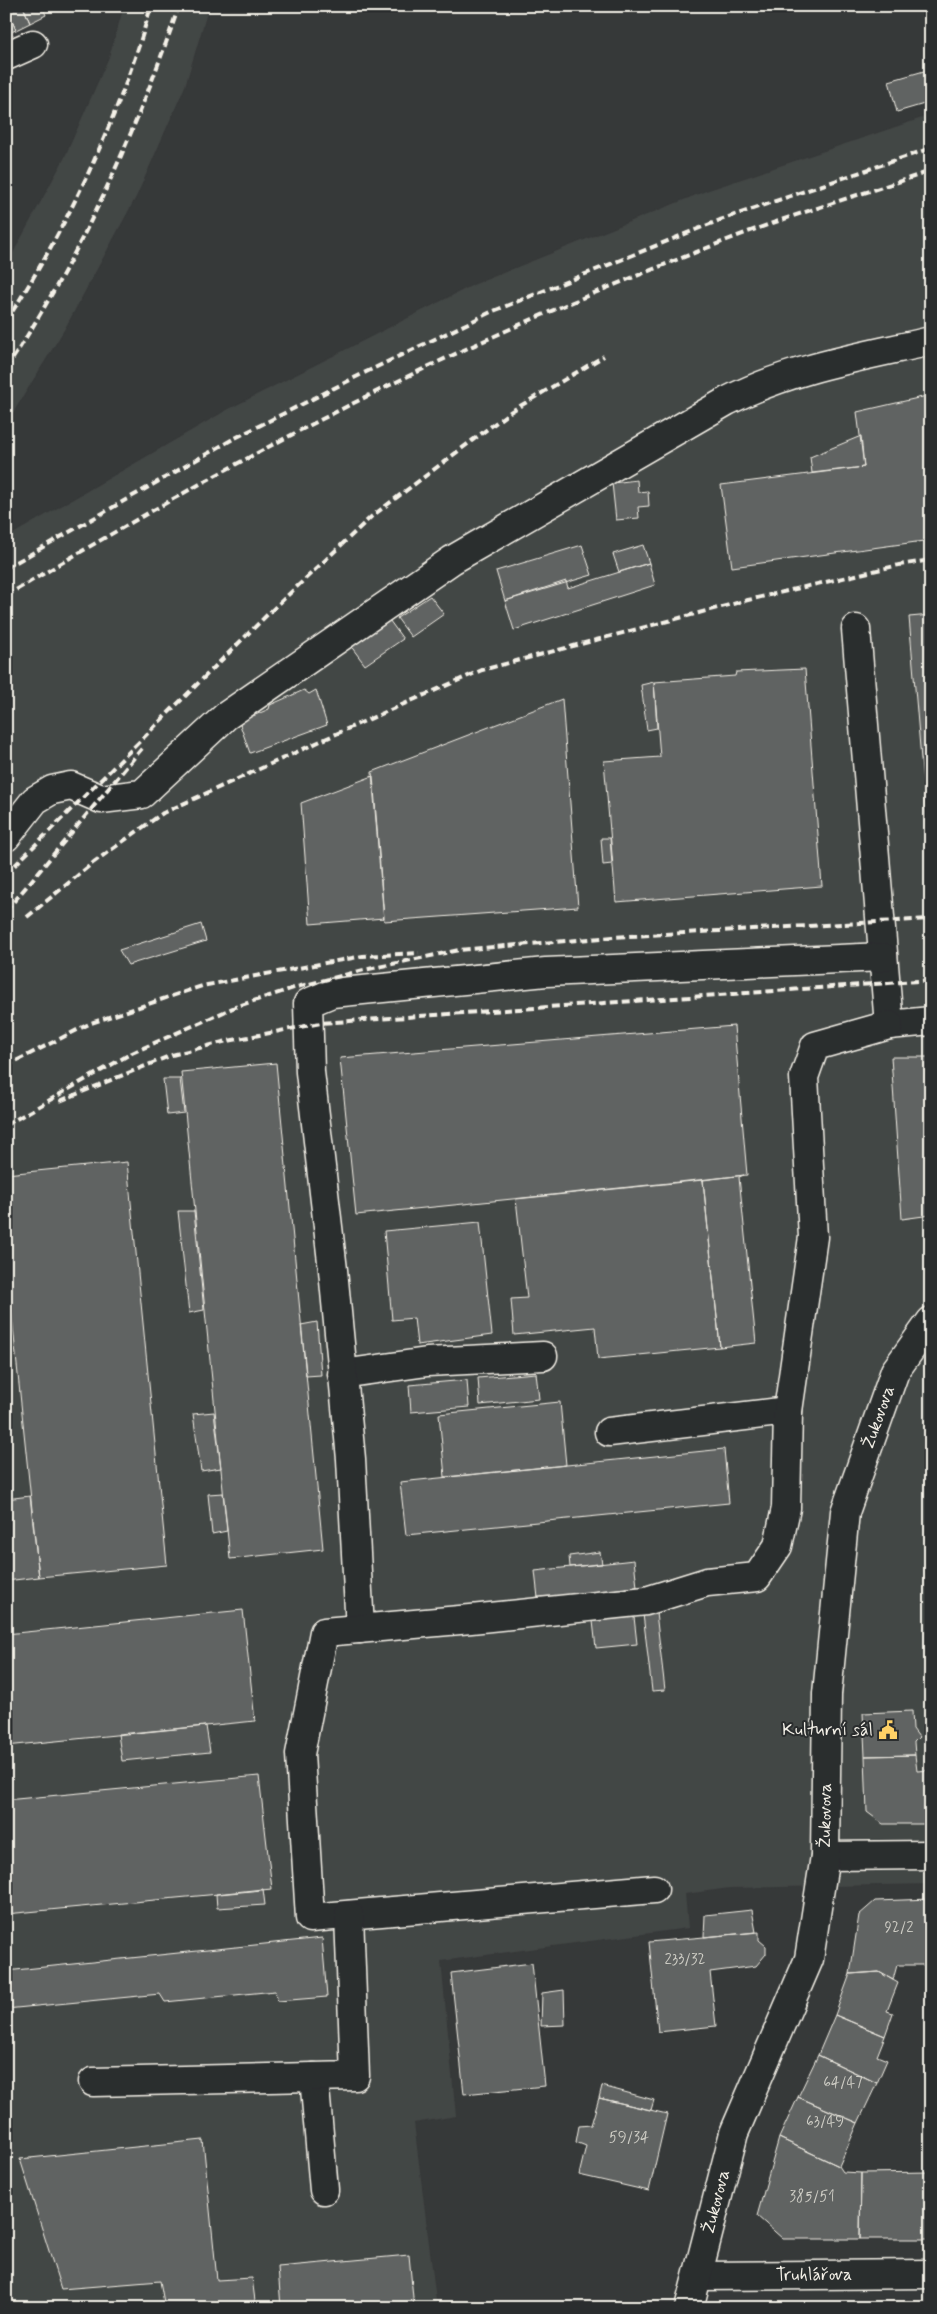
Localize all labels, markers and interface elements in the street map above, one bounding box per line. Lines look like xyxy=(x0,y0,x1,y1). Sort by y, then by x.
street label: Žukovova xyxy=(856,1382,901,1452)
place label: Kulturní sál xyxy=(782,1718,873,1742)
public building icon: Kulturní sál xyxy=(877,1719,899,1741)
street label: Žukovova xyxy=(813,1783,838,1848)
house number: 92/2 xyxy=(884,1918,914,1938)
house number: 233/32 xyxy=(664,1950,706,1970)
house number: 64/47 xyxy=(823,2073,863,2093)
house number: 63/49 xyxy=(806,2112,844,2132)
house number: 59/34 xyxy=(609,2128,649,2148)
street label: Žukovova xyxy=(697,2167,736,2236)
house number: 385/51 xyxy=(789,2187,835,2207)
street label: Truhlářova xyxy=(776,2263,852,2287)

